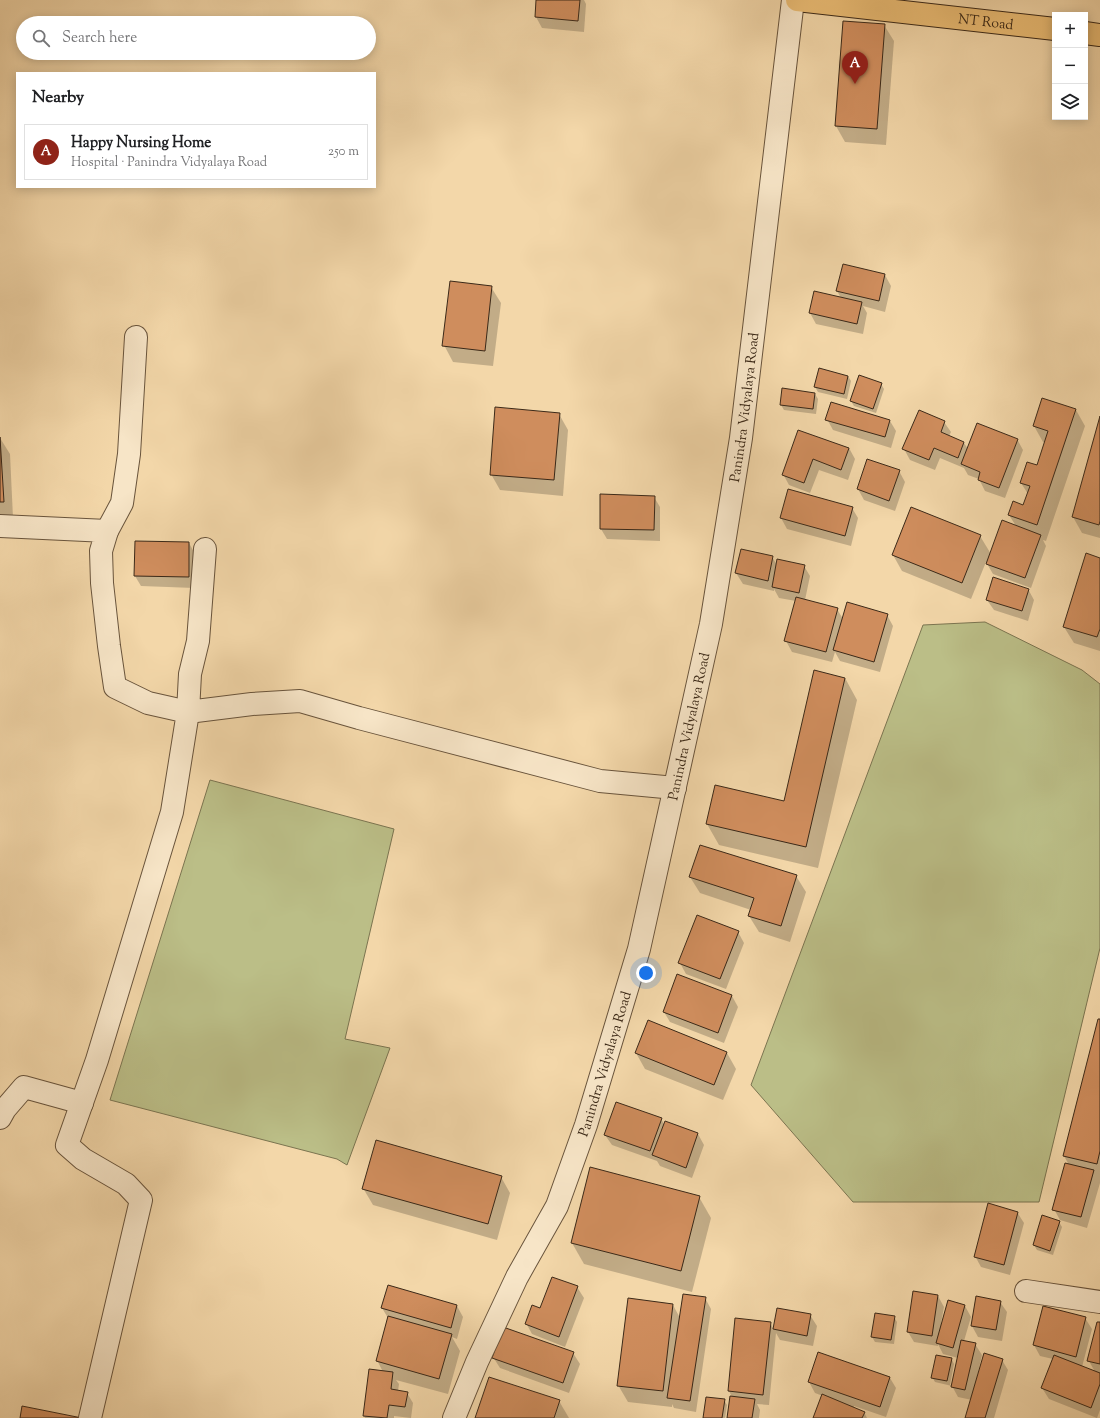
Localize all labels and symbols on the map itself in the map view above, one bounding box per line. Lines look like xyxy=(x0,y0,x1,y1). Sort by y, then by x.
street label: NT Road xyxy=(957,10,1014,36)
pin: A xyxy=(842,51,868,84)
street label: Panindra Vidyalaya Road xyxy=(726,331,765,484)
street label: Panindra Vidyalaya Road xyxy=(664,651,716,802)
your location xyxy=(636,963,656,983)
street label: Panindra Vidyalaya Road xyxy=(575,989,638,1140)

